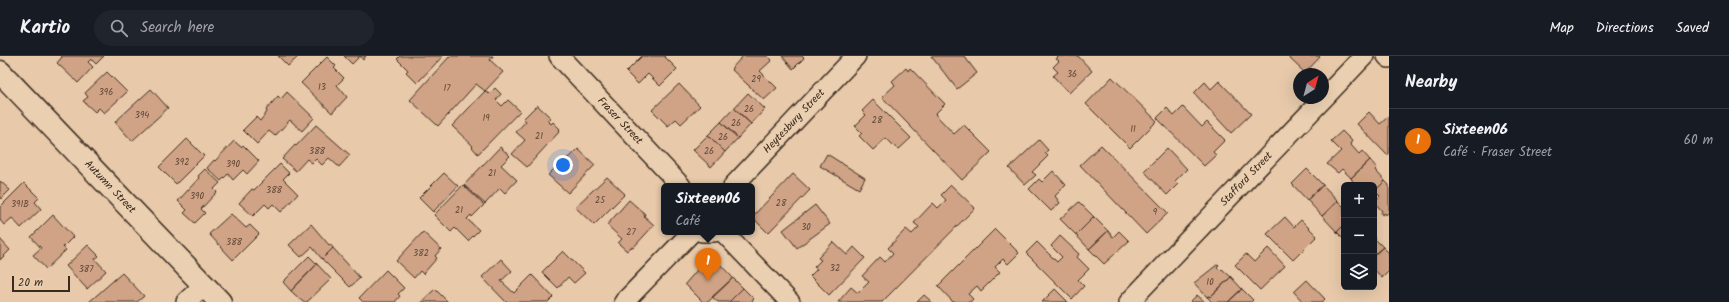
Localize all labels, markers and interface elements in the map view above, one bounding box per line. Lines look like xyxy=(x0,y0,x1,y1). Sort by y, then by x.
search box xyxy=(94,10,374,46)
text: Kartio xyxy=(20,13,70,43)
text: Search here xyxy=(140,16,214,40)
icon: search xyxy=(108,17,130,39)
text: Map xyxy=(1549,17,1574,39)
text: Directions xyxy=(1596,17,1654,39)
text: Saved xyxy=(1676,17,1709,39)
house number: 36 xyxy=(1067,67,1077,82)
north arrow xyxy=(1293,68,1329,104)
text: Nearby xyxy=(1405,69,1457,96)
house number: 29 xyxy=(751,72,761,87)
house number: 13 xyxy=(318,80,326,95)
house number: 17 xyxy=(444,81,451,96)
street label: Heytesbury Street xyxy=(759,84,830,158)
house number: 396 xyxy=(99,85,113,100)
street label: Fraser Street xyxy=(593,93,648,150)
house number: 26 xyxy=(744,102,754,117)
house number: 394 xyxy=(135,108,149,123)
house number: 19 xyxy=(482,111,490,126)
house number: 28 xyxy=(872,113,883,128)
house number: 26 xyxy=(731,116,741,131)
text: Sixteen06 xyxy=(1443,118,1508,142)
house number: 11 xyxy=(1130,122,1136,137)
house number: 21 xyxy=(535,129,543,144)
house number: 26 xyxy=(718,130,728,145)
text: 1 xyxy=(1416,130,1420,151)
text: 60 m xyxy=(1684,130,1713,151)
text: Café · Fraser Street xyxy=(1443,142,1552,163)
house number: 388 xyxy=(309,144,326,159)
house number: 26 xyxy=(704,144,714,159)
street label: Stafford Street xyxy=(1216,147,1278,211)
house number: 392 xyxy=(175,155,189,170)
your location xyxy=(553,155,573,175)
street label: Autumn Street xyxy=(80,156,141,218)
house number: 390 xyxy=(226,157,241,172)
house number: 21 xyxy=(488,166,496,181)
map controls xyxy=(1341,182,1377,290)
button: + xyxy=(1341,182,1377,218)
house number: 388 xyxy=(266,183,283,198)
popup xyxy=(661,183,755,235)
text: Sixteen06 xyxy=(676,187,740,211)
house number: 390 xyxy=(190,189,205,204)
house number: 25 xyxy=(595,193,606,208)
house number: 28 xyxy=(776,196,787,211)
house number: 391B xyxy=(11,197,29,212)
house number: 21 xyxy=(455,203,463,218)
house number: 9 xyxy=(1153,205,1158,220)
text: Café xyxy=(676,211,700,232)
button: − xyxy=(1341,218,1377,254)
house number: 30 xyxy=(801,220,811,235)
house number: 27 xyxy=(626,225,637,240)
house number: 388 xyxy=(226,235,243,250)
house number: 382 xyxy=(413,246,429,261)
pin: 1 xyxy=(695,248,721,281)
button: layers xyxy=(1341,254,1377,290)
house number: 32 xyxy=(830,261,840,276)
house number: 387 xyxy=(79,262,94,277)
scale bar xyxy=(12,274,70,293)
text: 20 m xyxy=(18,274,43,292)
house number: 10 xyxy=(1206,275,1214,290)

